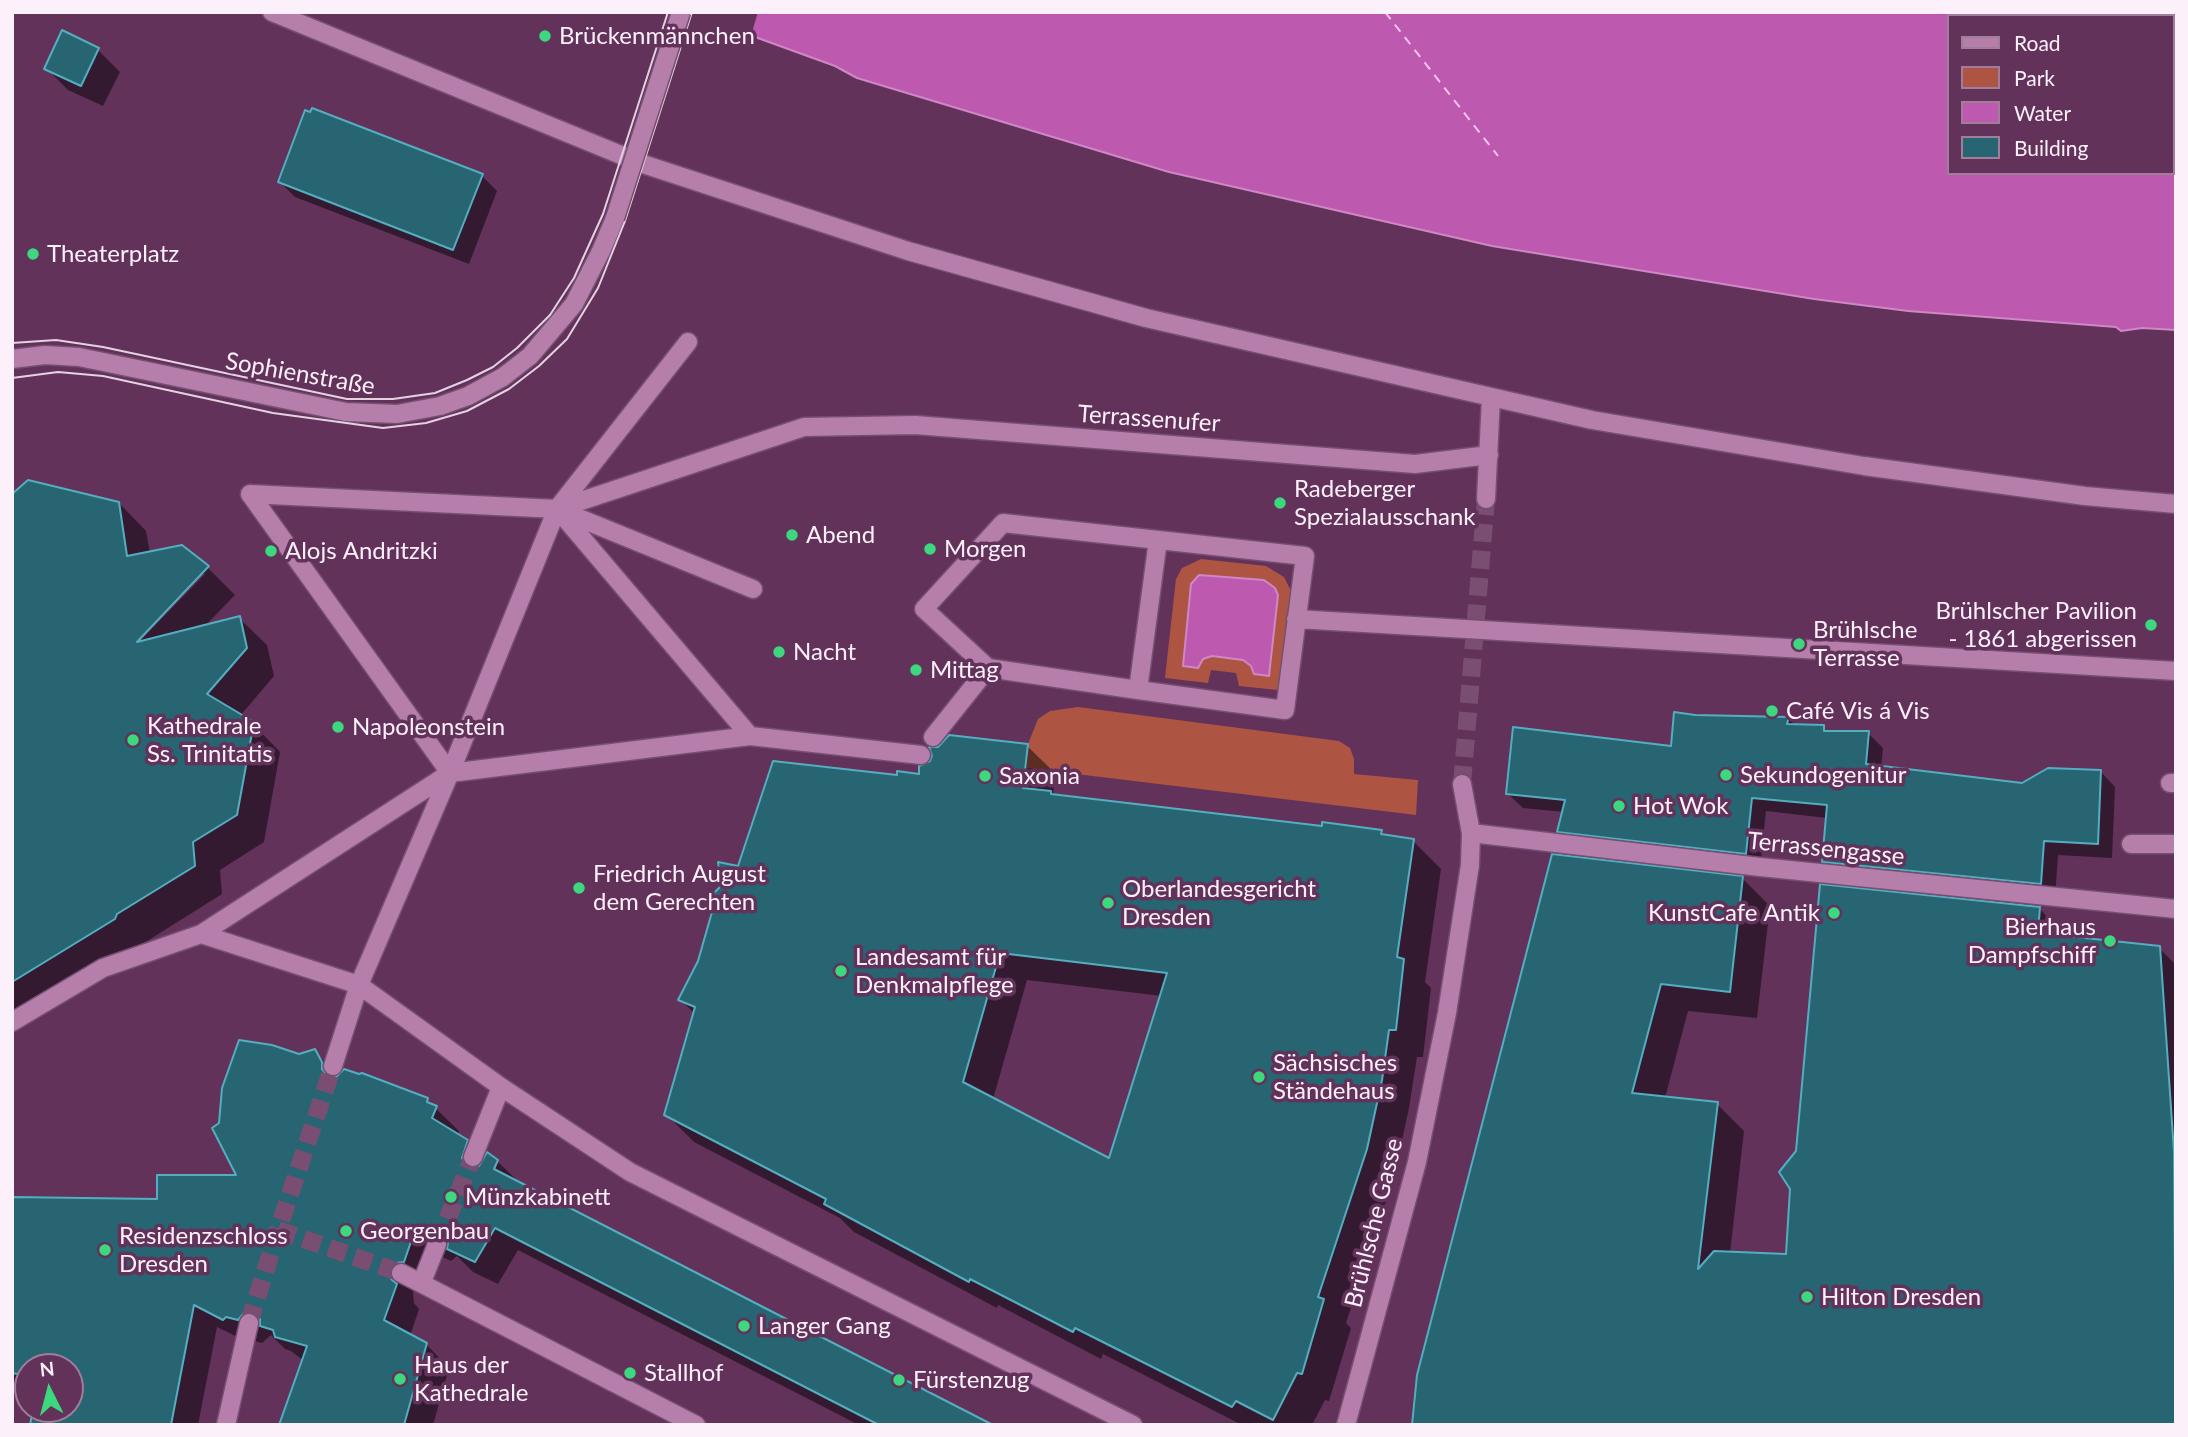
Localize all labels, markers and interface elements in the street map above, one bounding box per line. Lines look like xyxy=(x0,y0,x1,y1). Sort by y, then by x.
legend xyxy=(1946,14,2174,175)
place label: Brückenmännchen xyxy=(559,22,755,50)
marker: Brückenmännchen xyxy=(537,28,553,44)
text: Road xyxy=(2014,30,2061,55)
text: Park xyxy=(2014,65,2055,90)
text: Water xyxy=(2014,100,2071,125)
text: Building xyxy=(2014,135,2089,160)
place label: Theaterplatz xyxy=(47,240,179,268)
marker: Theaterplatz xyxy=(25,246,41,262)
street label: Sophienstraße xyxy=(223,347,377,401)
street label: Terrassenufer xyxy=(1077,400,1221,438)
place label: Radeberger Spezialausschank xyxy=(1294,475,1476,531)
marker: Radeberger Spezialausschank xyxy=(1272,495,1288,511)
place label: Abend xyxy=(806,521,875,549)
marker: Abend xyxy=(784,527,800,543)
place label: Morgen xyxy=(944,535,1026,563)
place label: Alojs Andritzki xyxy=(285,537,438,565)
marker: Morgen xyxy=(922,541,938,557)
marker: Alojs Andritzki xyxy=(263,543,279,559)
place label: Brühlscher Pavilion - 1861 abgerissen xyxy=(1936,597,2137,653)
place label: Brühlsche Terrasse xyxy=(1813,616,1917,672)
marker: Brühlscher Pavilion - 1861 abgerissen xyxy=(2143,617,2159,633)
marker: Brühlsche Terrasse xyxy=(1791,636,1807,652)
place label: Nacht xyxy=(793,638,856,666)
marker: Nacht xyxy=(771,644,787,660)
place label: Mittag xyxy=(930,656,999,684)
marker: Mittag xyxy=(908,662,924,678)
place label: Café Vis á Vis xyxy=(1786,697,1930,725)
marker: Café Vis á Vis xyxy=(1764,703,1780,719)
place label: Kathedrale Ss. Trinitatis xyxy=(147,712,273,768)
place label: Napoleonstein xyxy=(352,713,505,741)
marker: Napoleonstein xyxy=(330,719,346,735)
marker: Kathedrale Ss. Trinitatis xyxy=(125,732,141,748)
place label: Sekundogenitur xyxy=(1740,761,1906,789)
place label: Saxonia xyxy=(999,762,1080,790)
marker: Sekundogenitur xyxy=(1718,767,1734,783)
marker: Saxonia xyxy=(977,768,993,784)
place label: Hot Wok xyxy=(1633,792,1728,820)
marker: Hot Wok xyxy=(1611,798,1627,814)
street label: Terrassengasse xyxy=(1746,826,1906,872)
place label: Friedrich August dem Gerechten xyxy=(593,860,766,916)
place label: Oberlandesgericht Dresden xyxy=(1122,875,1316,931)
marker: Friedrich August dem Gerechten xyxy=(571,880,587,896)
marker: Oberlandesgericht Dresden xyxy=(1100,895,1116,911)
place label: KunstCafe Antik xyxy=(1648,899,1820,927)
marker: KunstCafe Antik xyxy=(1826,905,1842,921)
place label: Bierhaus Dampfschiff xyxy=(1968,913,2096,969)
marker: Bierhaus Dampfschiff xyxy=(2102,933,2118,949)
place label: Landesamt für Denkmalpflege xyxy=(855,943,1014,999)
marker: Landesamt für Denkmalpflege xyxy=(833,963,849,979)
place label: Sächsisches Ständehaus xyxy=(1273,1049,1397,1105)
marker: Sächsisches Ständehaus xyxy=(1251,1069,1267,1085)
street label: Brühlsche Gasse xyxy=(1339,1135,1409,1311)
place label: Münzkabinett xyxy=(465,1183,610,1211)
marker: Münzkabinett xyxy=(443,1189,459,1205)
place label: Georgenbau xyxy=(360,1217,489,1245)
place label: Residenzschloss Dresden xyxy=(119,1222,288,1278)
marker: Georgenbau xyxy=(338,1223,354,1239)
marker: Residenzschloss Dresden xyxy=(97,1242,113,1258)
place label: Hilton Dresden xyxy=(1821,1283,1981,1311)
marker: Hilton Dresden xyxy=(1799,1289,1815,1305)
place label: Langer Gang xyxy=(758,1312,891,1340)
marker: Langer Gang xyxy=(736,1318,752,1334)
place label: Haus der Kathedrale xyxy=(414,1351,529,1407)
north arrow xyxy=(14,1353,84,1423)
text: N xyxy=(38,1356,55,1381)
place label: Stallhof xyxy=(644,1359,723,1387)
marker: Stallhof xyxy=(622,1365,638,1381)
place label: Fürstenzug xyxy=(913,1366,1029,1394)
marker: Haus der Kathedrale xyxy=(392,1371,408,1387)
marker: Fürstenzug xyxy=(891,1372,907,1388)

